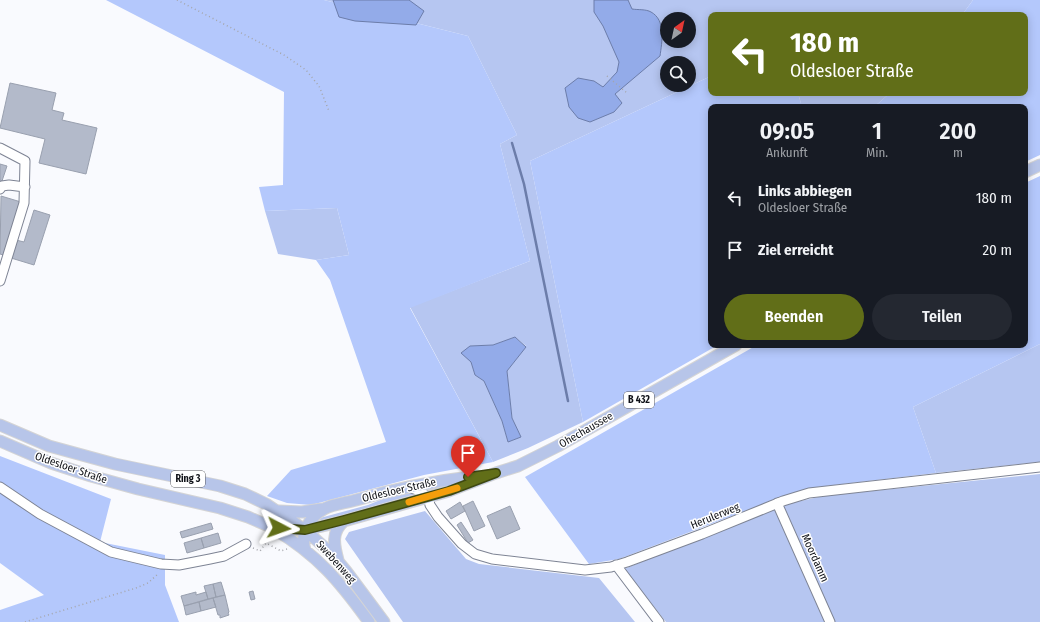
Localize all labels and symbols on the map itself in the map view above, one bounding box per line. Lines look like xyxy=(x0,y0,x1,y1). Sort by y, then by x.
north arrow xyxy=(660,12,696,48)
road number: B 432 xyxy=(624,392,654,408)
street label: Ohechaussee xyxy=(557,409,615,451)
pin xyxy=(451,436,485,477)
street label: Oldesloer Straße xyxy=(33,450,109,486)
road number: Ring 3 xyxy=(171,471,205,487)
street label: Oldesloer Straße xyxy=(361,475,437,505)
street label: Herulerweg xyxy=(689,500,742,532)
position arrow xyxy=(258,507,300,549)
street label: Moordamm xyxy=(799,532,831,584)
street label: Swebenweg xyxy=(313,538,359,587)

